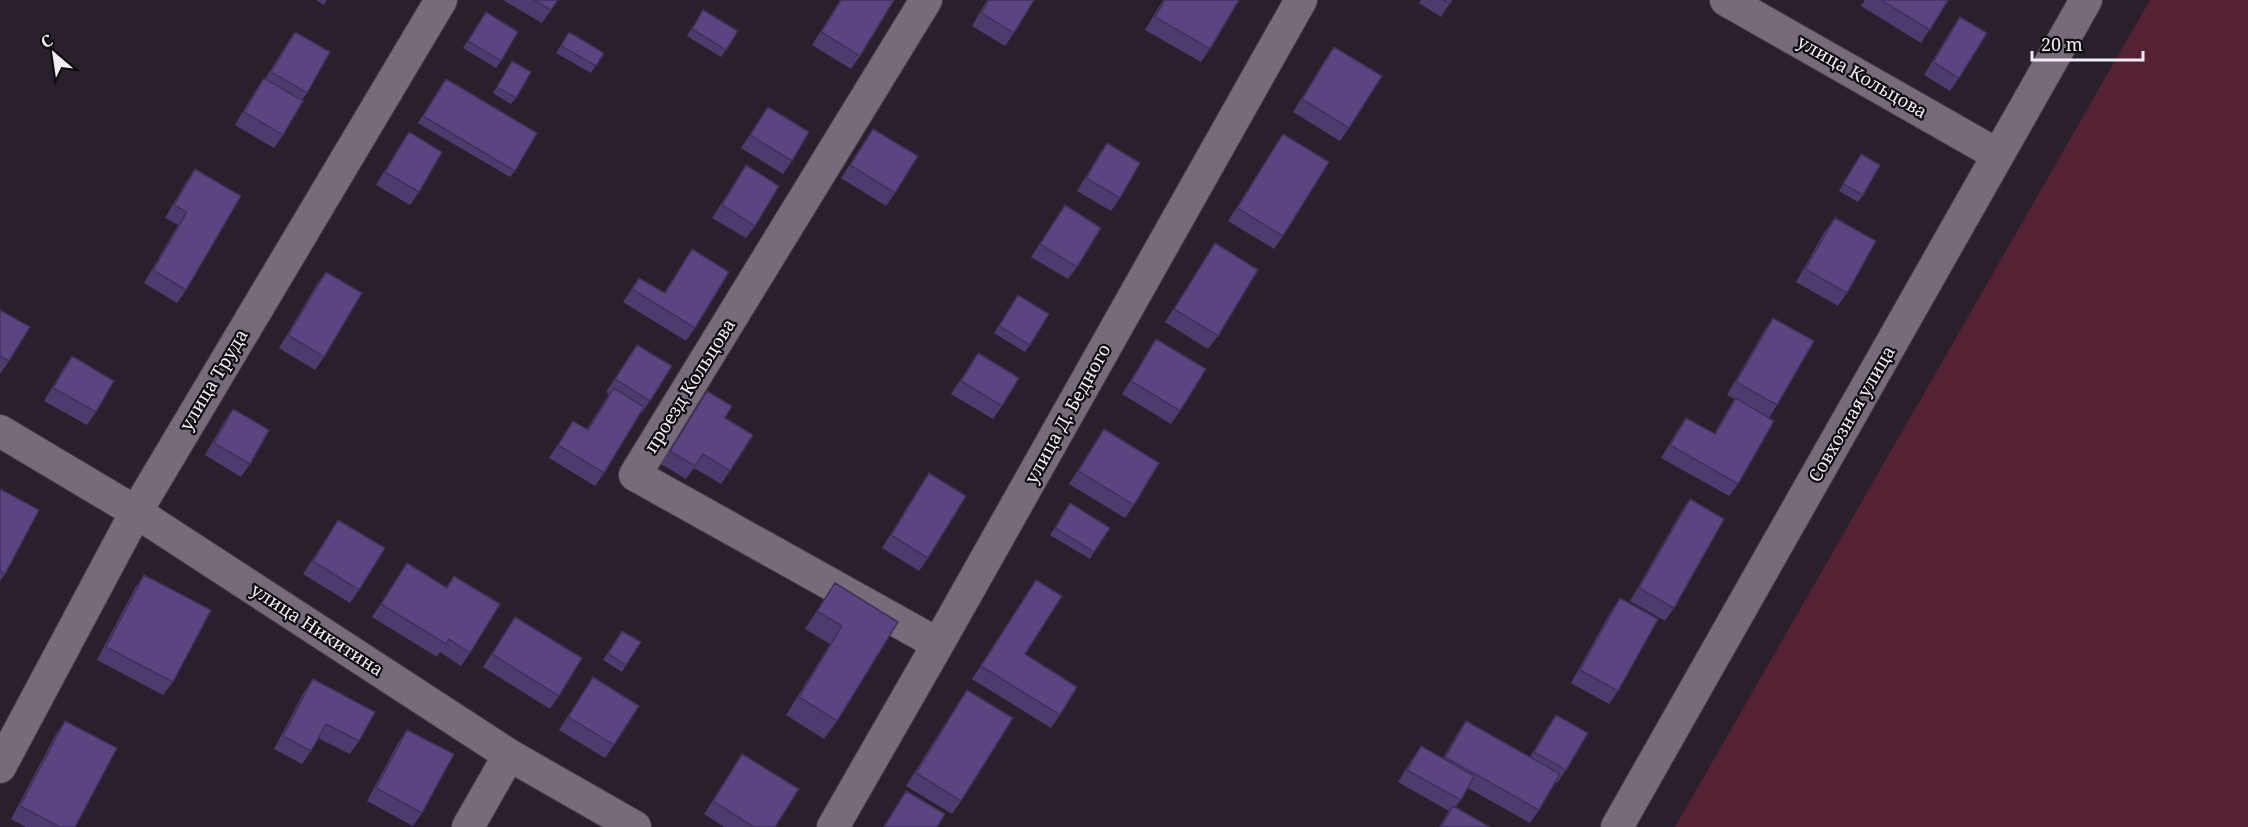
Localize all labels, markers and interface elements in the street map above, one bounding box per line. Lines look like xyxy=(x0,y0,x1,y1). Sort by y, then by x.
north arrow xyxy=(24,24,84,84)
scale bar xyxy=(2032,24,2143,62)
text: С xyxy=(37,29,57,53)
street label: улица Кольцова xyxy=(1793,29,1932,123)
text: 20 m xyxy=(2041,32,2083,56)
street label: проезд Кольцова xyxy=(638,314,740,457)
street label: улица Труда xyxy=(173,324,253,435)
street label: улица Д. Бедного xyxy=(1019,339,1116,488)
street label: Совхозная улица xyxy=(1802,341,1900,486)
street label: улица Никитина xyxy=(247,577,388,681)

